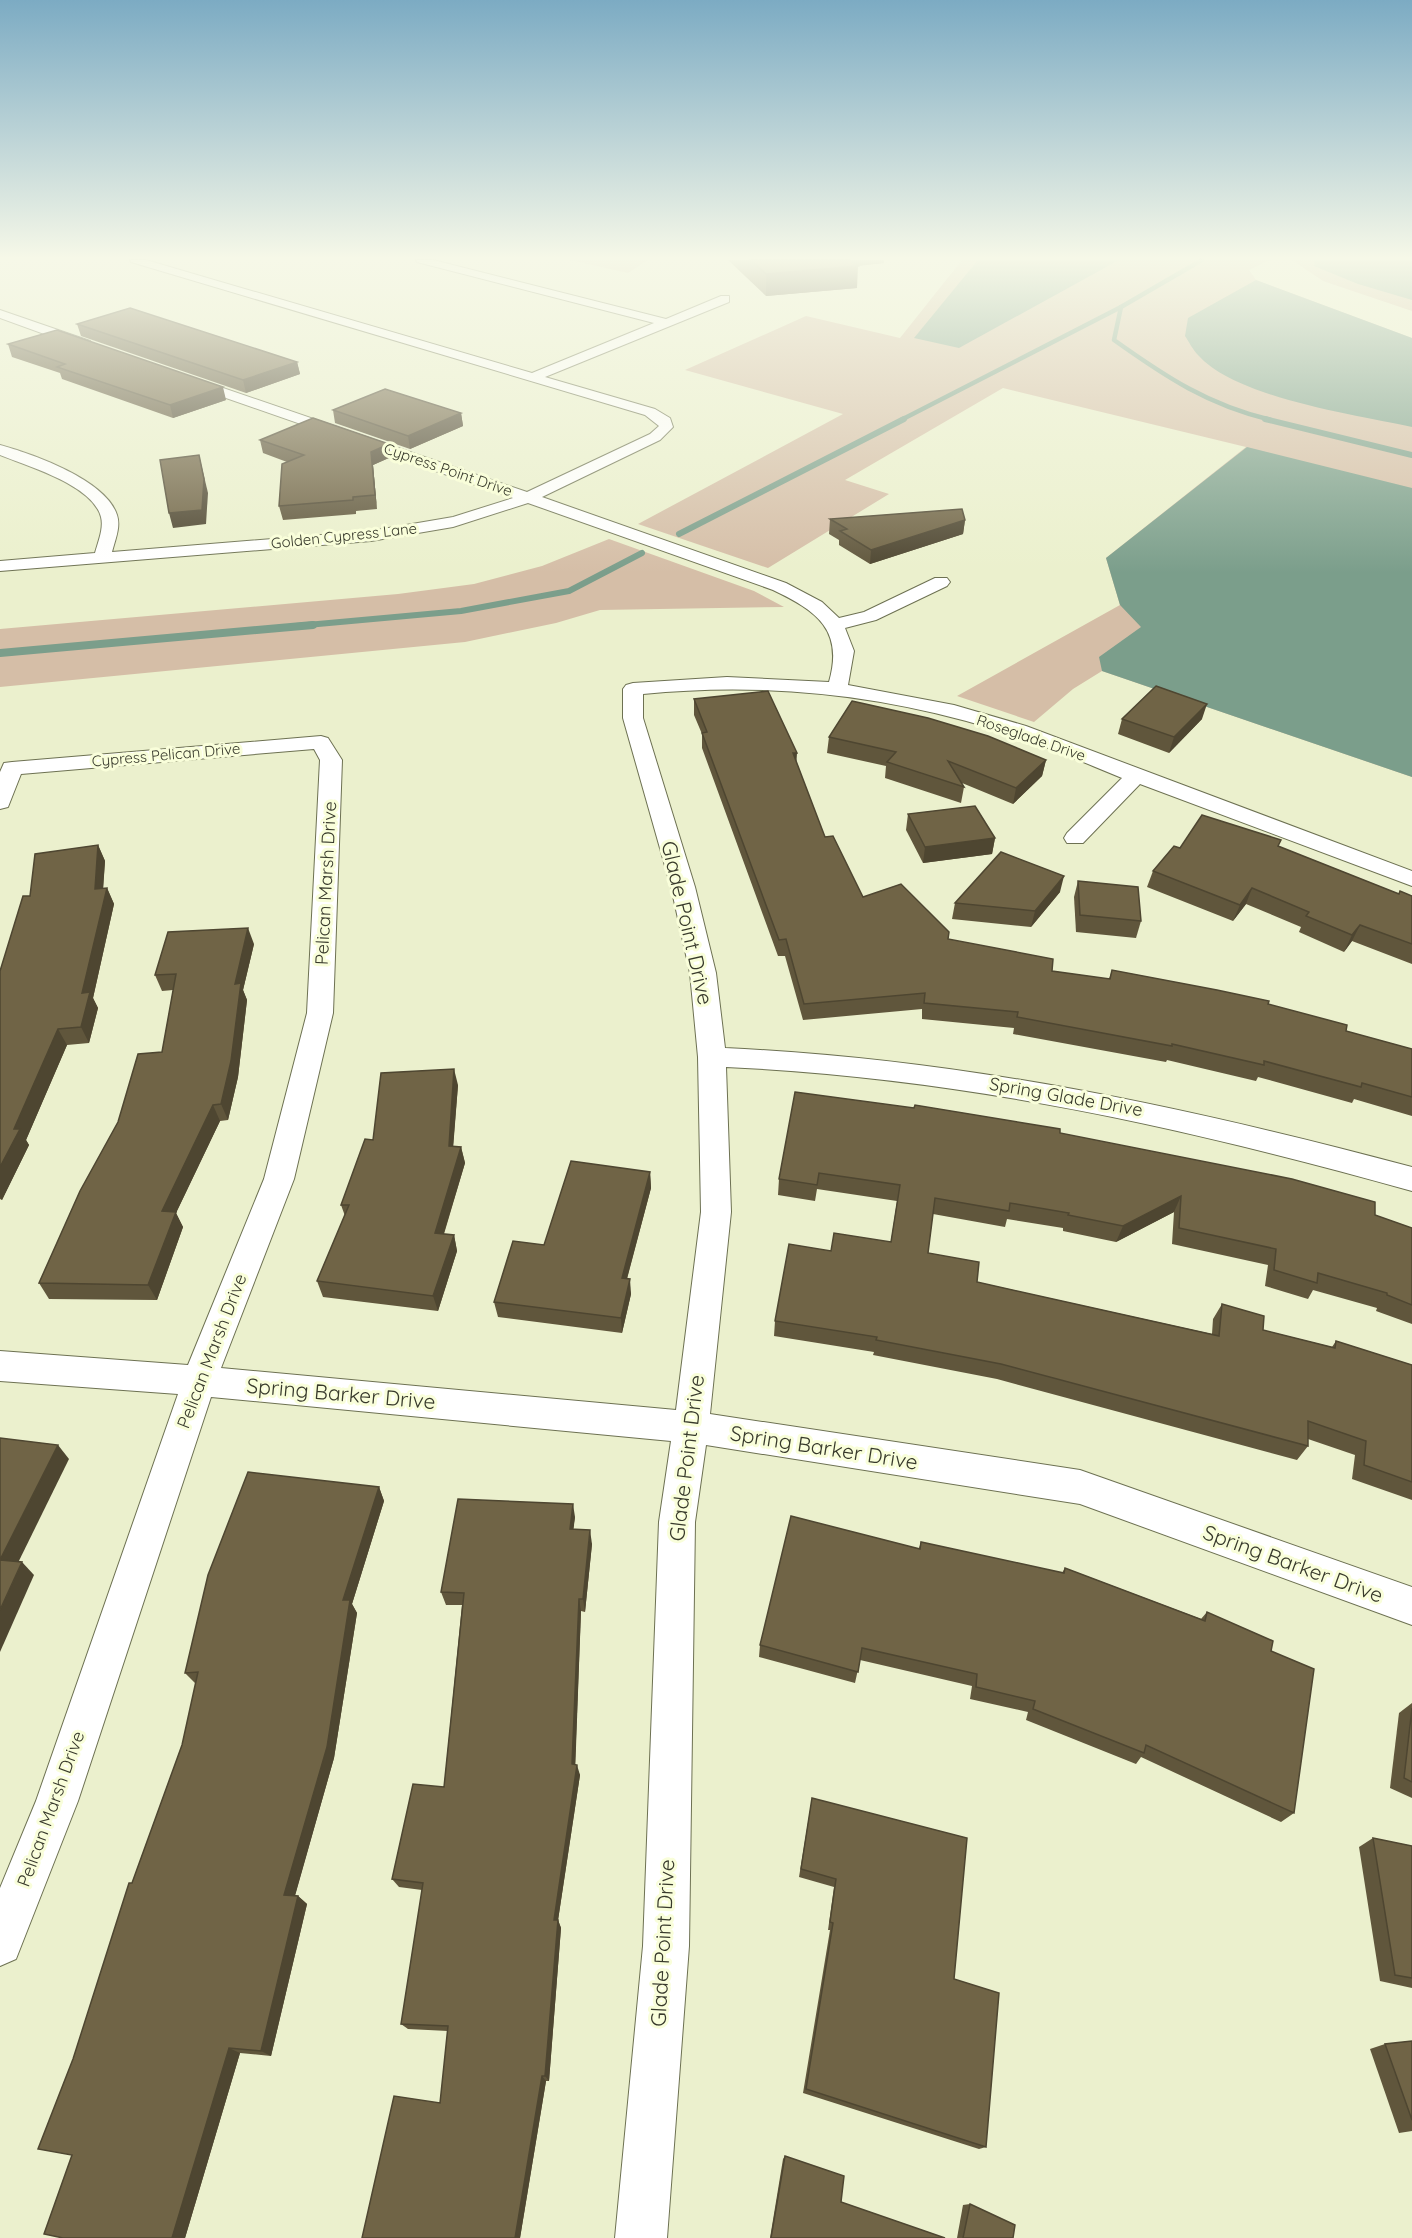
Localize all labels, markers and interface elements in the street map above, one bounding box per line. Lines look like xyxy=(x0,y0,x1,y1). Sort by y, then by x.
street label: Cypress Point Drive xyxy=(381,439,515,500)
street label: Golden Cypress Lane xyxy=(270,518,418,553)
street label: Roseglade Drive xyxy=(974,710,1088,765)
street label: Cypress Pelican Drive xyxy=(91,739,241,770)
street label: Pelican Marsh Drive xyxy=(310,801,341,965)
street label: Glade Point Drive xyxy=(656,838,719,1007)
street label: Spring Glade Drive xyxy=(988,1072,1145,1121)
street label: Pelican Marsh Drive xyxy=(171,1270,252,1431)
street label: Spring Barker Drive xyxy=(246,1372,437,1414)
street label: Glade Point Drive xyxy=(663,1373,709,1543)
street label: Spring Barker Drive xyxy=(729,1419,920,1475)
street label: Spring Barker Drive xyxy=(1200,1518,1387,1608)
street label: Pelican Marsh Drive xyxy=(12,1728,89,1890)
street label: Glade Point Drive xyxy=(645,1859,679,2027)

